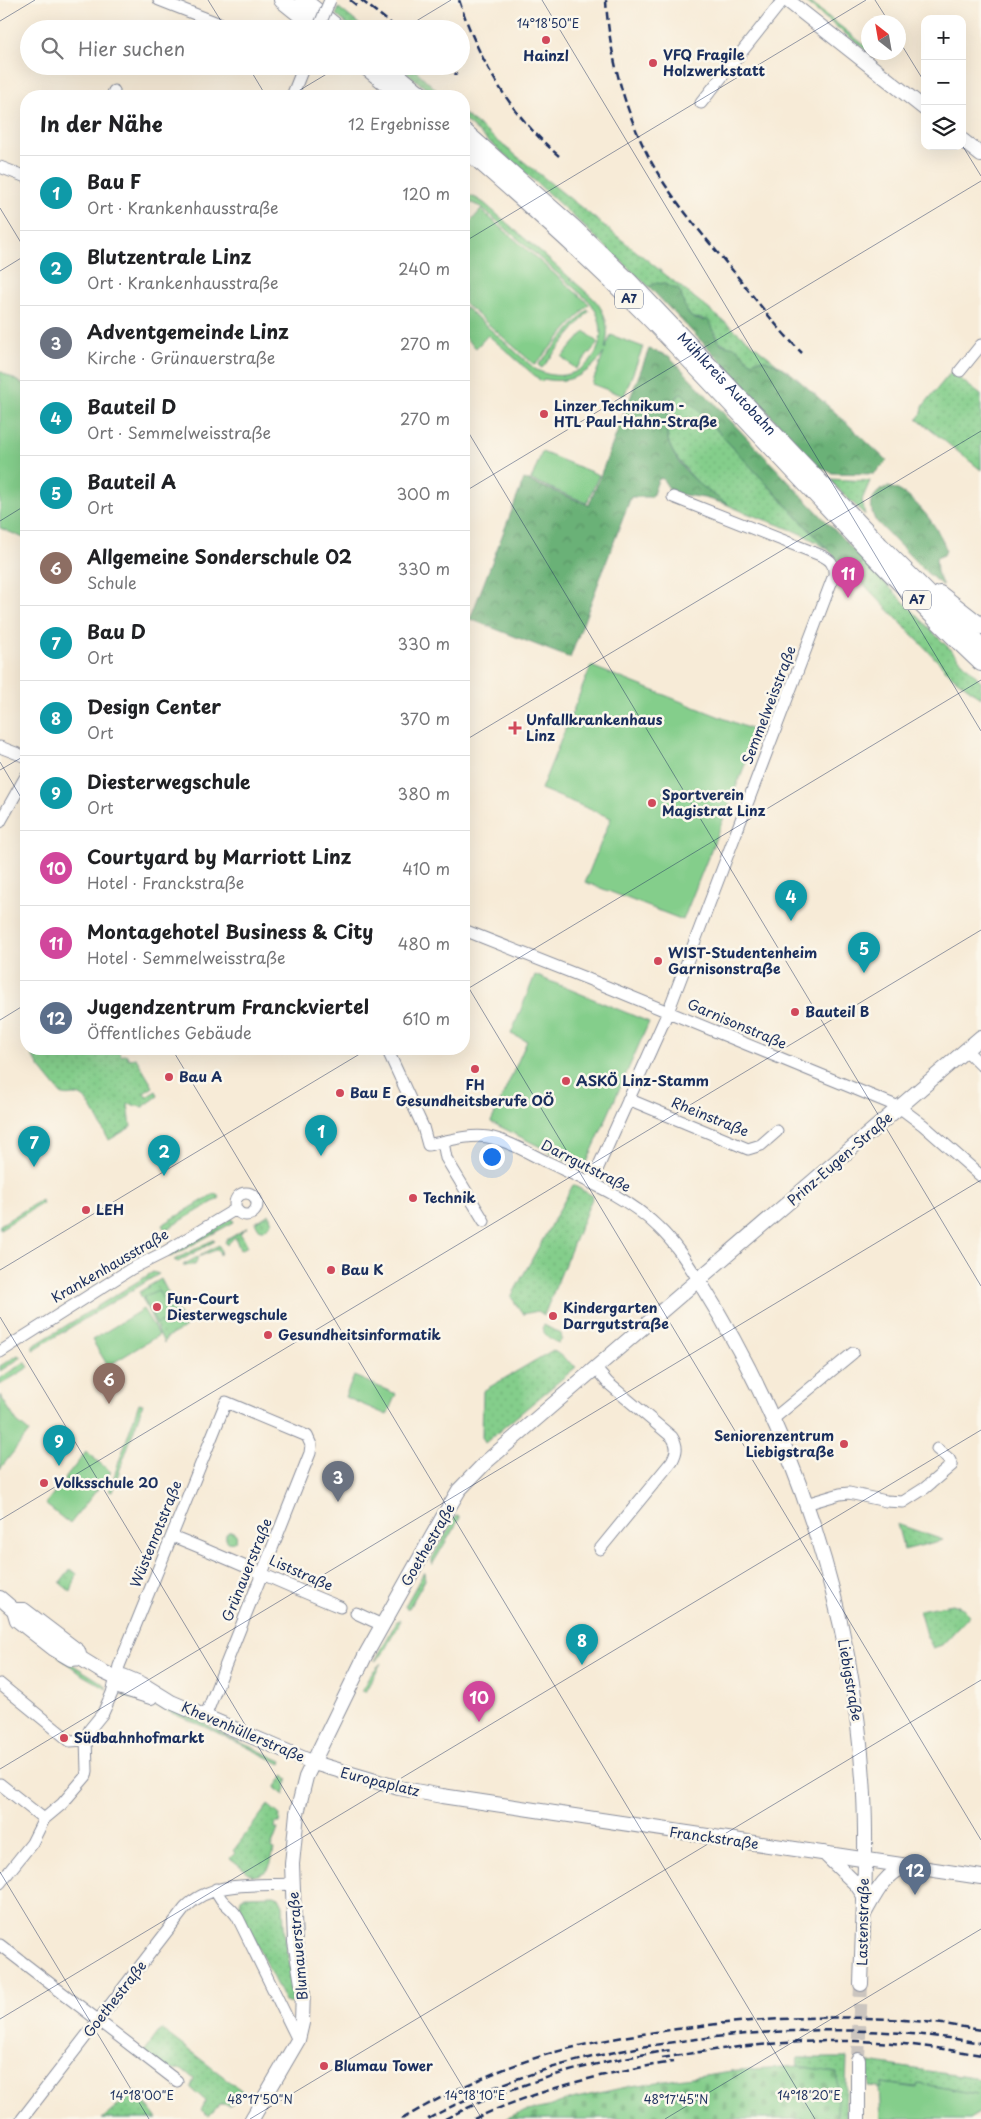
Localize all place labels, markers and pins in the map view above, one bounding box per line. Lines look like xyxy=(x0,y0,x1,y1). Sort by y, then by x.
marker: Hainzl xyxy=(540,34,552,46)
place label: VFQ Fragile Holzwerkstatt xyxy=(663,44,765,81)
place label: Hainzl xyxy=(523,45,569,66)
marker: VFQ Fragile Holzwerkstatt xyxy=(647,57,659,69)
place label: Linzer Technikum - HTL Paul-Hahn-Straße xyxy=(554,395,718,432)
marker: Linzer Technikum - HTL Paul-Hahn-Straße xyxy=(538,408,550,420)
pin: 11 xyxy=(832,557,864,598)
place label: Unfallkrankenhaus Linz xyxy=(526,709,663,746)
marker: Unfallkrankenhaus Linz xyxy=(508,721,522,735)
place label: Sportverein Magistrat Linz xyxy=(662,784,766,821)
marker: Sportverein Magistrat Linz xyxy=(646,797,658,809)
pin: 4 xyxy=(775,880,807,921)
pin: 5 xyxy=(848,932,880,973)
place label: WIST-Studentenheim Garnisonstraße xyxy=(668,942,817,979)
marker: WIST-Studentenheim Garnisonstraße xyxy=(652,955,664,967)
place label: Bauteil B xyxy=(805,1001,869,1022)
marker: Bauteil B xyxy=(789,1006,801,1018)
marker: FH Gesundheitsberufe OÖ xyxy=(469,1063,481,1075)
place label: Bau A xyxy=(179,1066,222,1087)
place label: ASKÖ Linz-Stamm xyxy=(576,1070,709,1091)
marker: Bau A xyxy=(163,1071,175,1083)
place label: FH Gesundheitsberufe OÖ xyxy=(396,1074,554,1111)
marker: ASKÖ Linz-Stamm xyxy=(560,1075,572,1087)
place label: Bau E xyxy=(350,1082,391,1103)
marker: Bau E xyxy=(334,1087,346,1099)
pin: 1 xyxy=(305,1115,337,1156)
pin: 7 xyxy=(18,1126,50,1167)
pin: 2 xyxy=(148,1135,180,1176)
place label: Technik xyxy=(423,1187,477,1208)
marker: Technik xyxy=(407,1192,419,1204)
place label: LEH xyxy=(96,1199,124,1220)
marker: LEH xyxy=(80,1204,92,1216)
place label: Bau K xyxy=(341,1259,383,1280)
marker: Bau K xyxy=(325,1264,337,1276)
place label: Fun-Court Diesterwegschule xyxy=(167,1288,288,1325)
place label: Kindergarten Darrgutstraße xyxy=(563,1297,669,1334)
marker: Fun-Court Diesterwegschule xyxy=(151,1301,163,1313)
marker: Kindergarten Darrgutstraße xyxy=(547,1310,559,1322)
place label: Gesundheitsinformatik xyxy=(278,1324,442,1345)
marker: Gesundheitsinformatik xyxy=(262,1329,274,1341)
pin: 6 xyxy=(93,1363,125,1404)
pin: 9 xyxy=(43,1425,75,1466)
place label: Seniorenzentrum Liebigstraße xyxy=(714,1425,834,1462)
marker: Seniorenzentrum Liebigstraße xyxy=(838,1438,850,1450)
pin: 3 xyxy=(322,1461,354,1502)
place label: Volksschule 20 xyxy=(54,1472,158,1493)
marker: Volksschule 20 xyxy=(38,1477,50,1489)
pin: 8 xyxy=(566,1624,598,1665)
pin: 10 xyxy=(463,1681,495,1722)
place label: Südbahnhofmarkt xyxy=(74,1727,205,1748)
marker: Südbahnhofmarkt xyxy=(58,1732,70,1744)
pin: 12 xyxy=(899,1854,931,1895)
place label: Blumau Tower xyxy=(334,2055,433,2076)
marker: Blumau Tower xyxy=(318,2060,330,2072)

